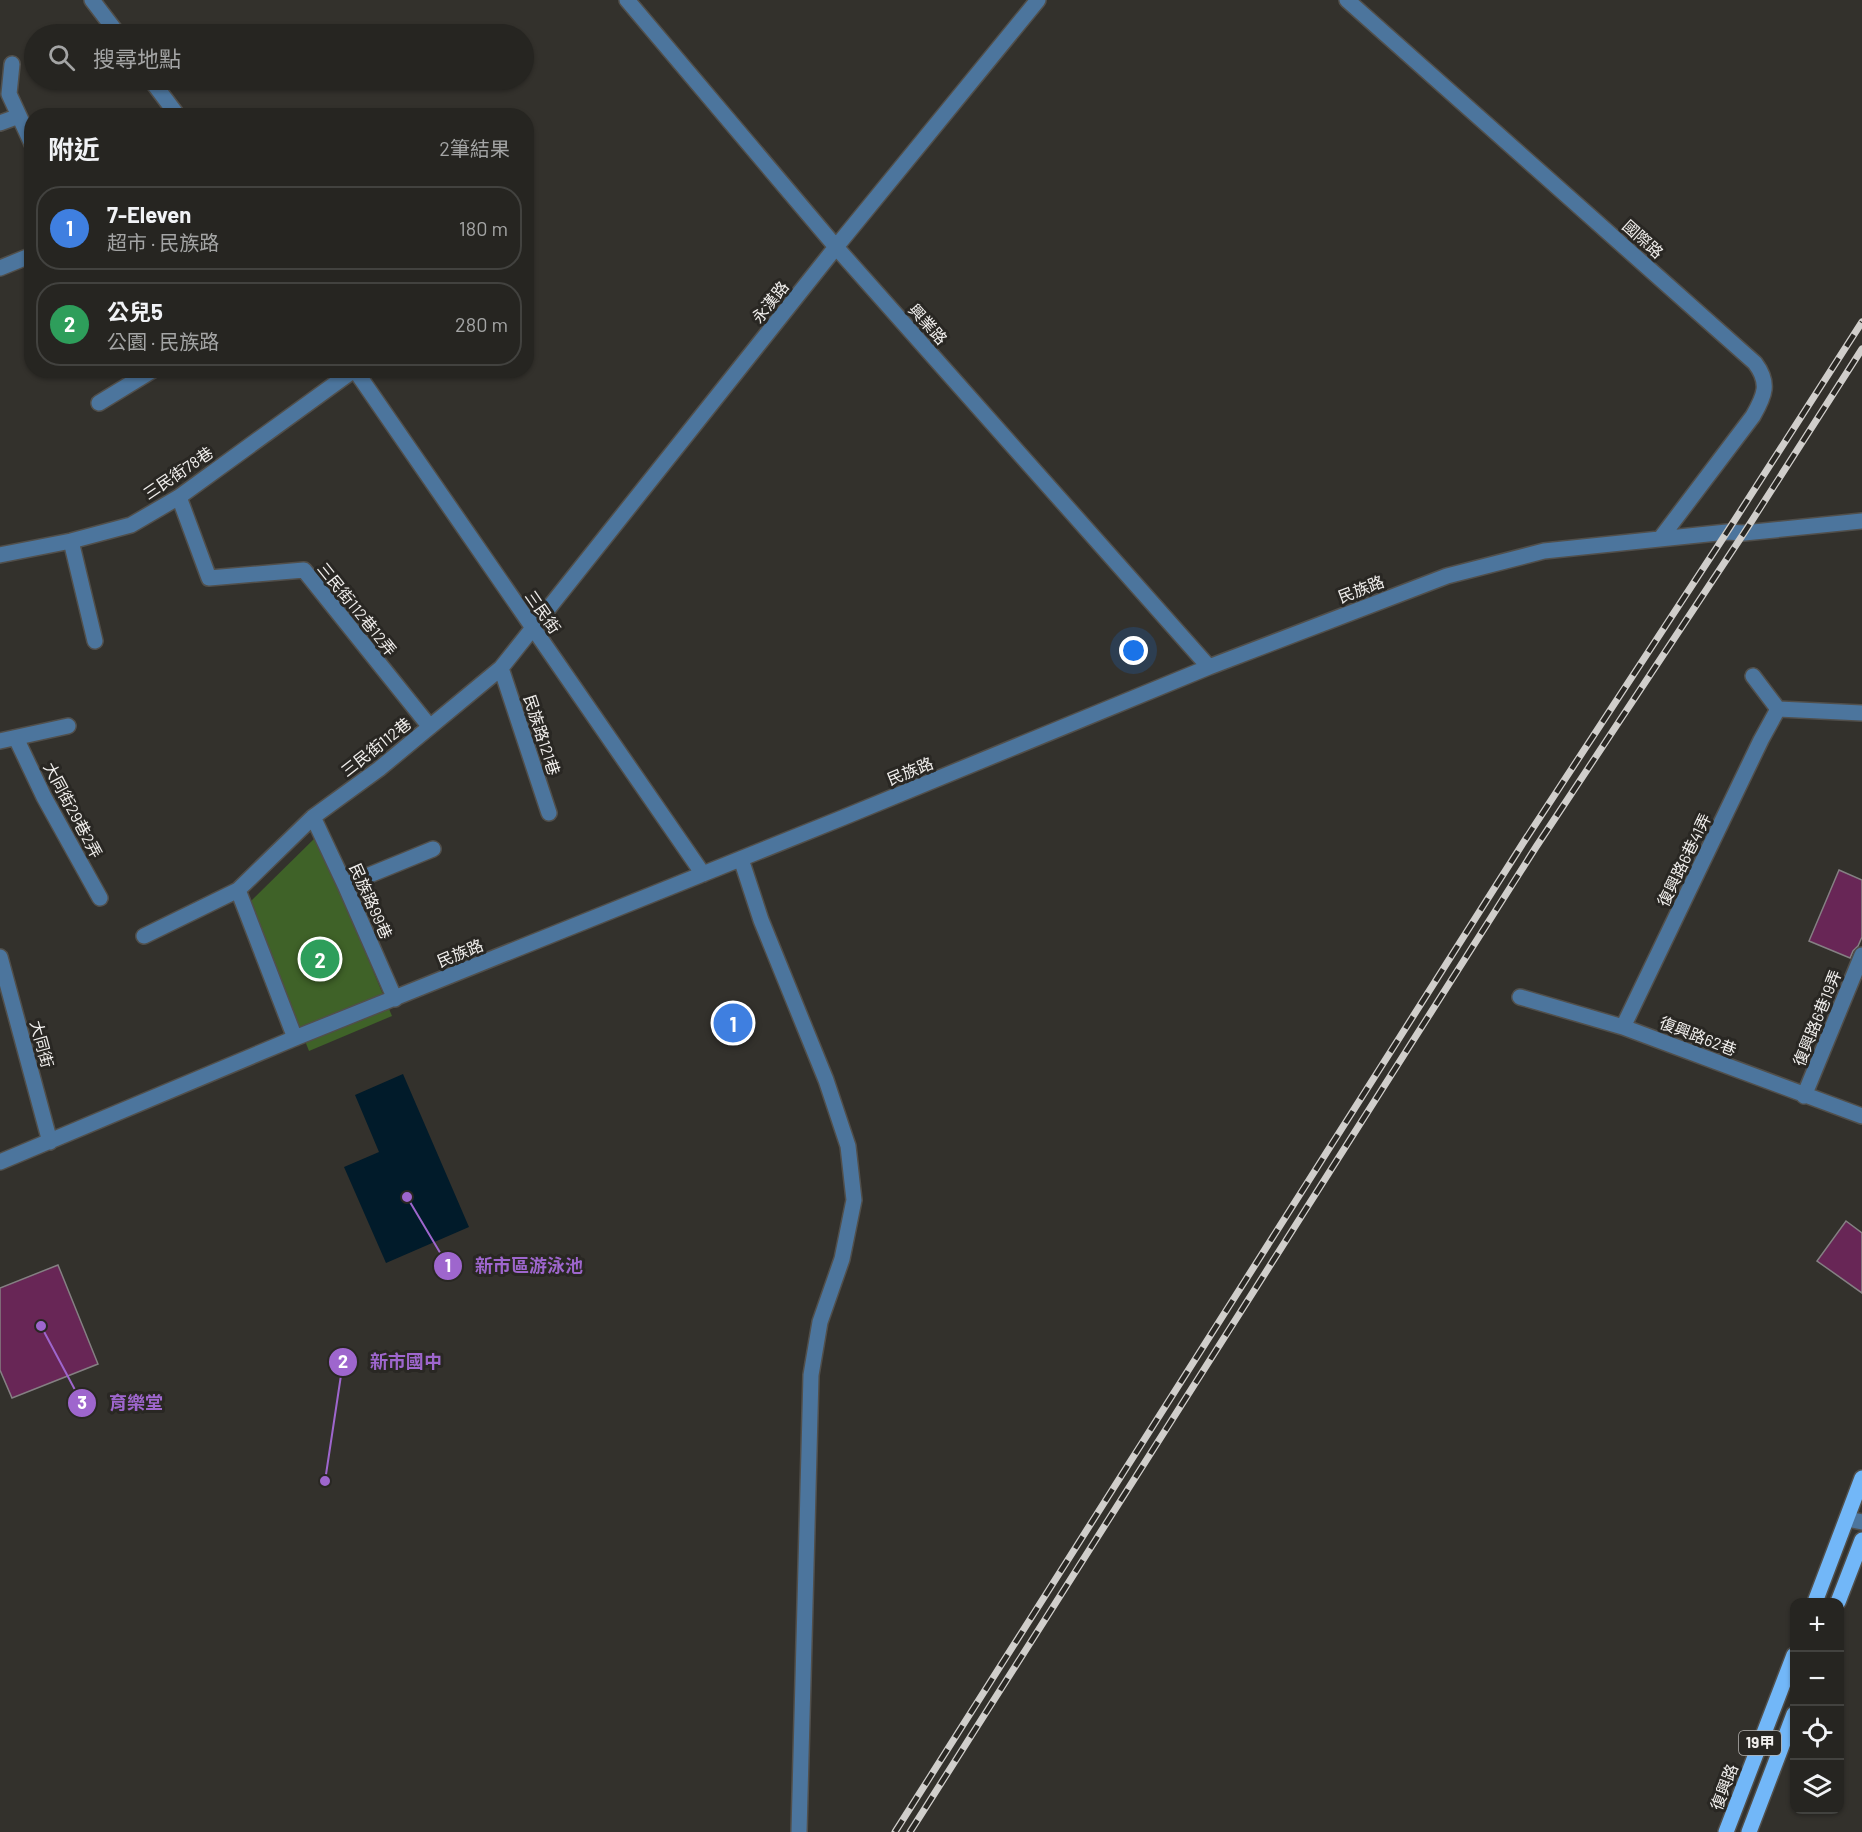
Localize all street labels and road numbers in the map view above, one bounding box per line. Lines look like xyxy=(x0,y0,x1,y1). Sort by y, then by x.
street label: 國際路 xyxy=(1619,216,1668,262)
street label: 永漢路 xyxy=(747,277,792,326)
street label: 興業路 xyxy=(905,299,951,348)
street label: 三民街78巷 xyxy=(139,442,216,503)
street label: 三民街112巷12弄 xyxy=(314,558,401,659)
street label: 民族路 xyxy=(1335,571,1387,606)
street label: 三民街 xyxy=(522,587,565,637)
street label: 民族路121巷 xyxy=(521,692,564,778)
street label: 三民街112巷 xyxy=(337,713,415,780)
street label: 民族路 xyxy=(884,753,936,788)
street label: 大同街29巷2弄 xyxy=(40,759,107,861)
street label: 復興路6巷41弄 xyxy=(1653,810,1714,909)
street label: 民族路99巷 xyxy=(346,860,397,942)
street label: 民族路 xyxy=(434,935,486,970)
street label: 復興路6巷19弄 xyxy=(1789,967,1844,1069)
street label: 復興路62巷 xyxy=(1657,1012,1739,1059)
street label: 大同街 xyxy=(27,1018,58,1070)
road number: 19甲 xyxy=(1739,1731,1781,1755)
street label: 復興路 xyxy=(1706,1761,1741,1813)

